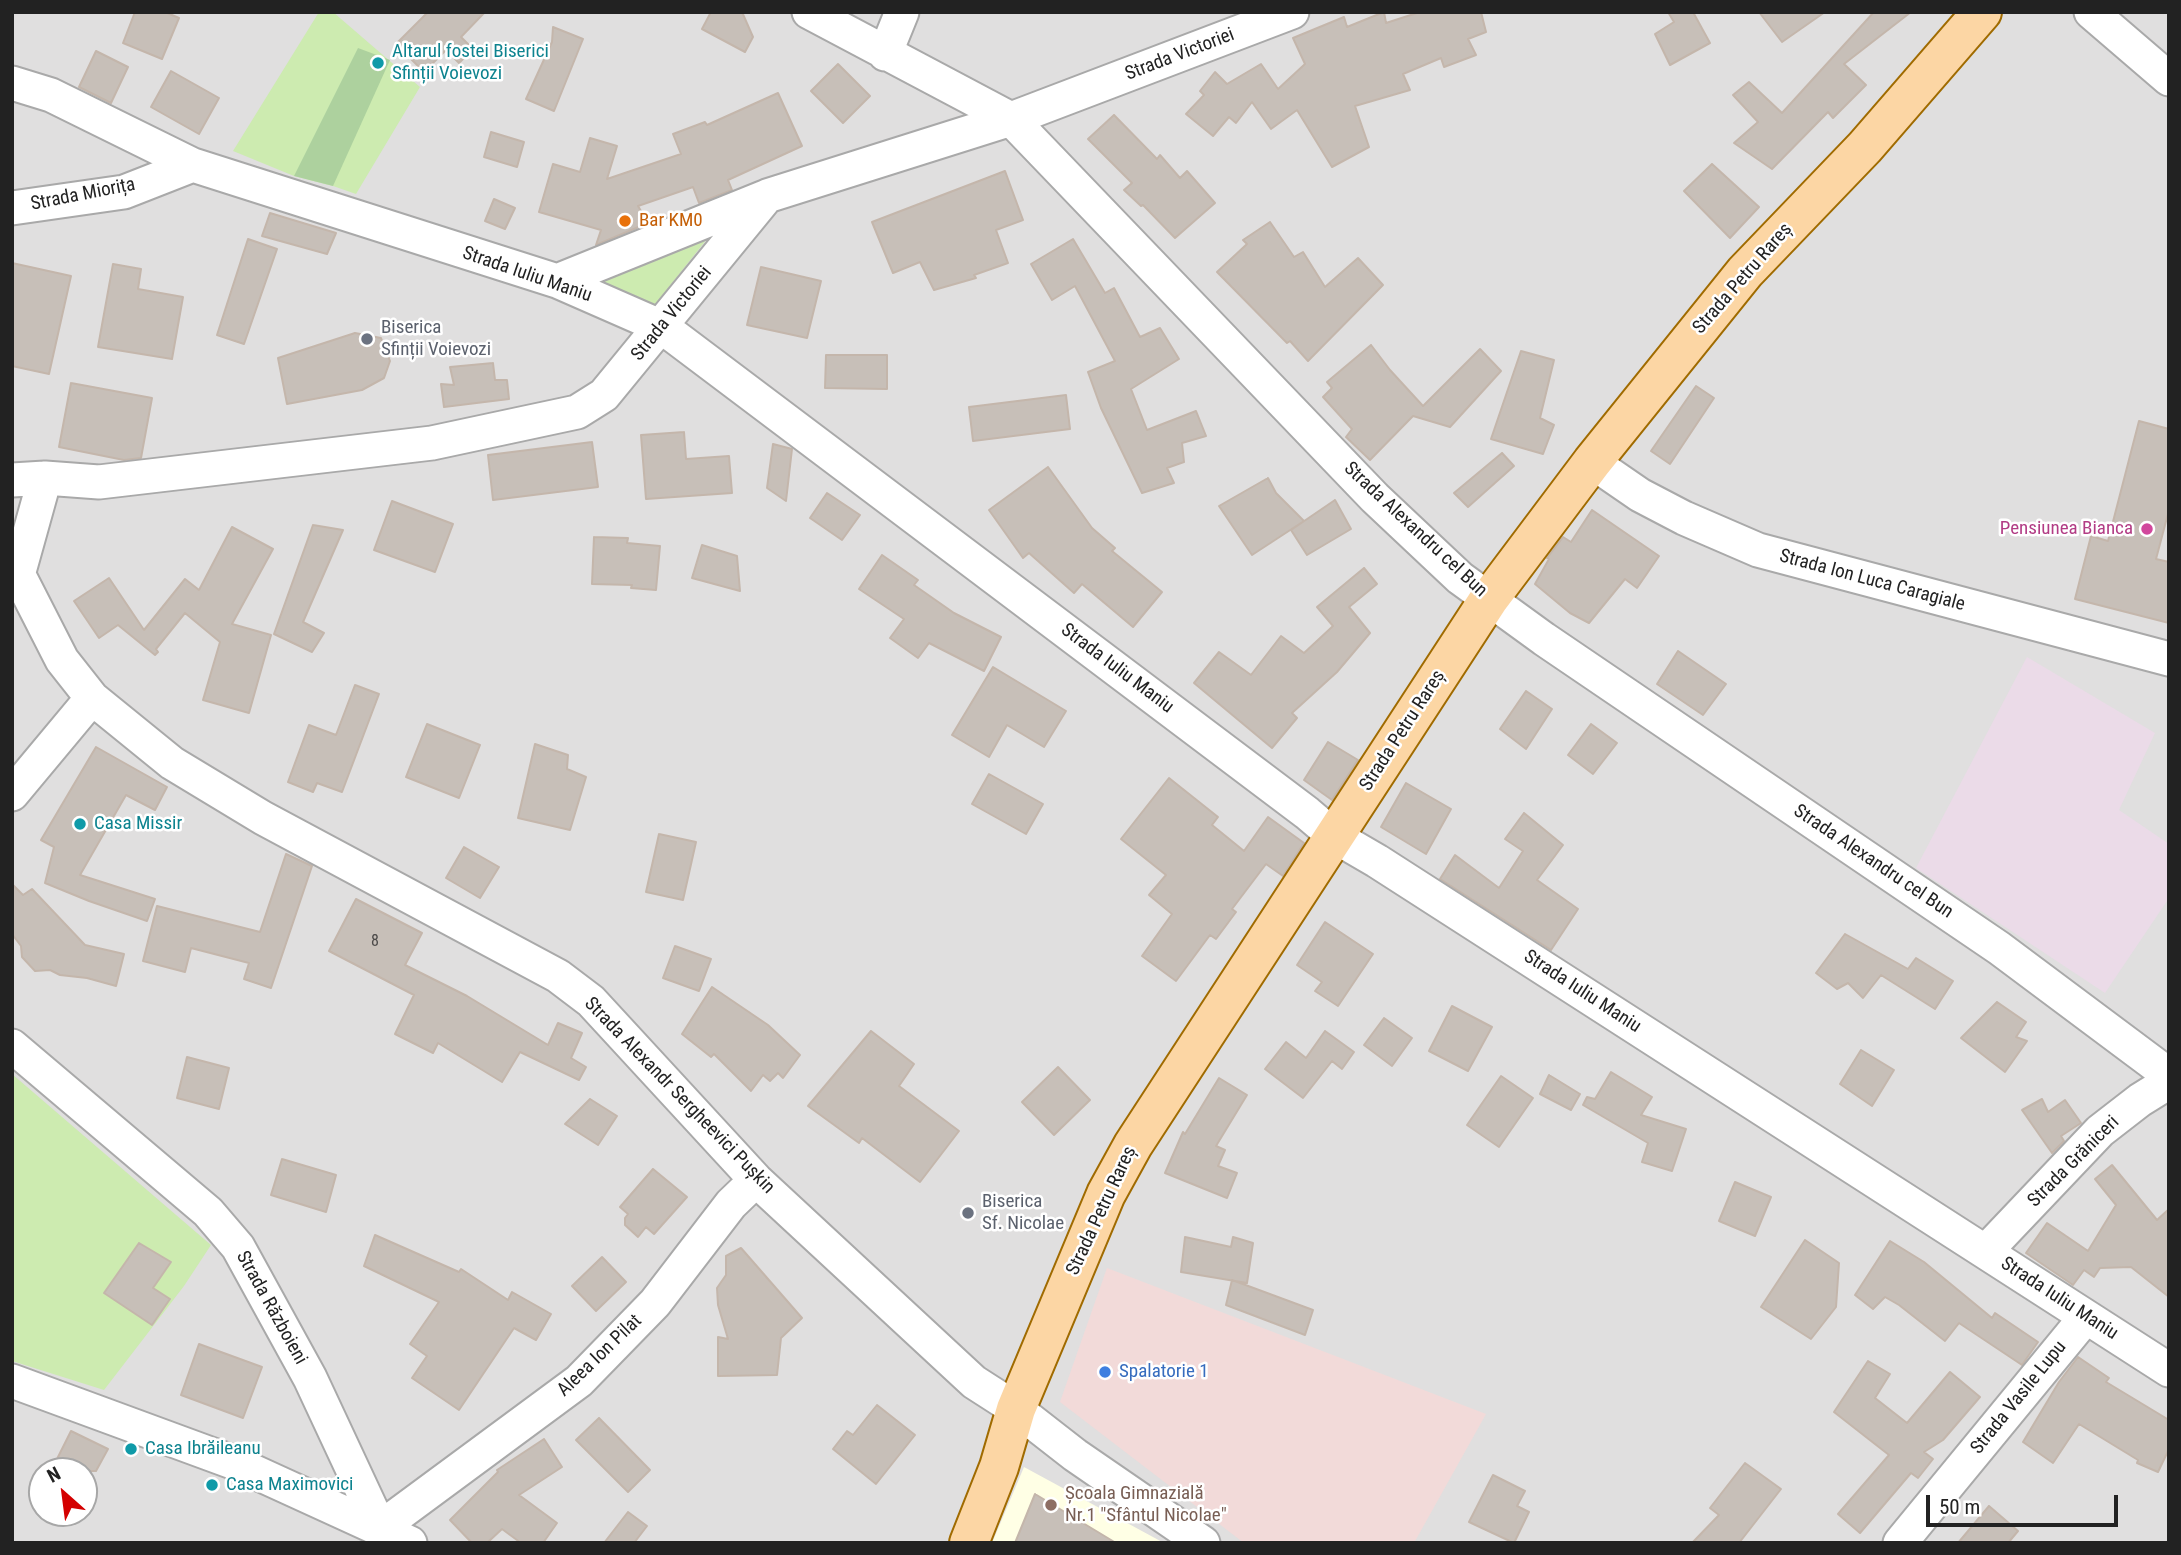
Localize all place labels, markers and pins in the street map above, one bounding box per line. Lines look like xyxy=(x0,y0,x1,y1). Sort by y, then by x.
place label: Altarul fostei Biserici Sfinții Voievozi xyxy=(392,41,549,85)
marker: Altarul fostei Biserici Sfinții Voievozi xyxy=(370,55,386,71)
place label: Bar KM0 xyxy=(639,210,703,232)
marker: Bar KM0 xyxy=(617,213,633,229)
place label: Biserica Sfinții Voievozi xyxy=(381,317,491,361)
marker: Biserica Sfinții Voievozi xyxy=(359,331,375,347)
place label: Pensiunea Bianca xyxy=(2000,518,2133,540)
marker: Pensiunea Bianca xyxy=(2139,521,2155,537)
place label: Casa Missir xyxy=(94,813,182,835)
marker: Casa Missir xyxy=(72,816,88,832)
place label: Biserica Sf. Nicolae xyxy=(982,1191,1064,1235)
marker: Biserica Sf. Nicolae xyxy=(960,1205,976,1221)
place label: Spalatorie 1 xyxy=(1119,1361,1209,1383)
marker: Spalatorie 1 xyxy=(1097,1364,1113,1380)
place label: Casa Ibrăileanu xyxy=(145,1438,261,1460)
marker: Casa Ibrăileanu xyxy=(123,1441,139,1457)
place label: Casa Maximovici xyxy=(226,1474,353,1496)
marker: Casa Maximovici xyxy=(204,1477,220,1493)
place label: Școala Gimnazială Nr.1 "Sfântul Nicolae" xyxy=(1065,1483,1227,1527)
marker: Școala Gimnazială Nr.1 "Sfântul Nicolae" xyxy=(1043,1497,1059,1513)

